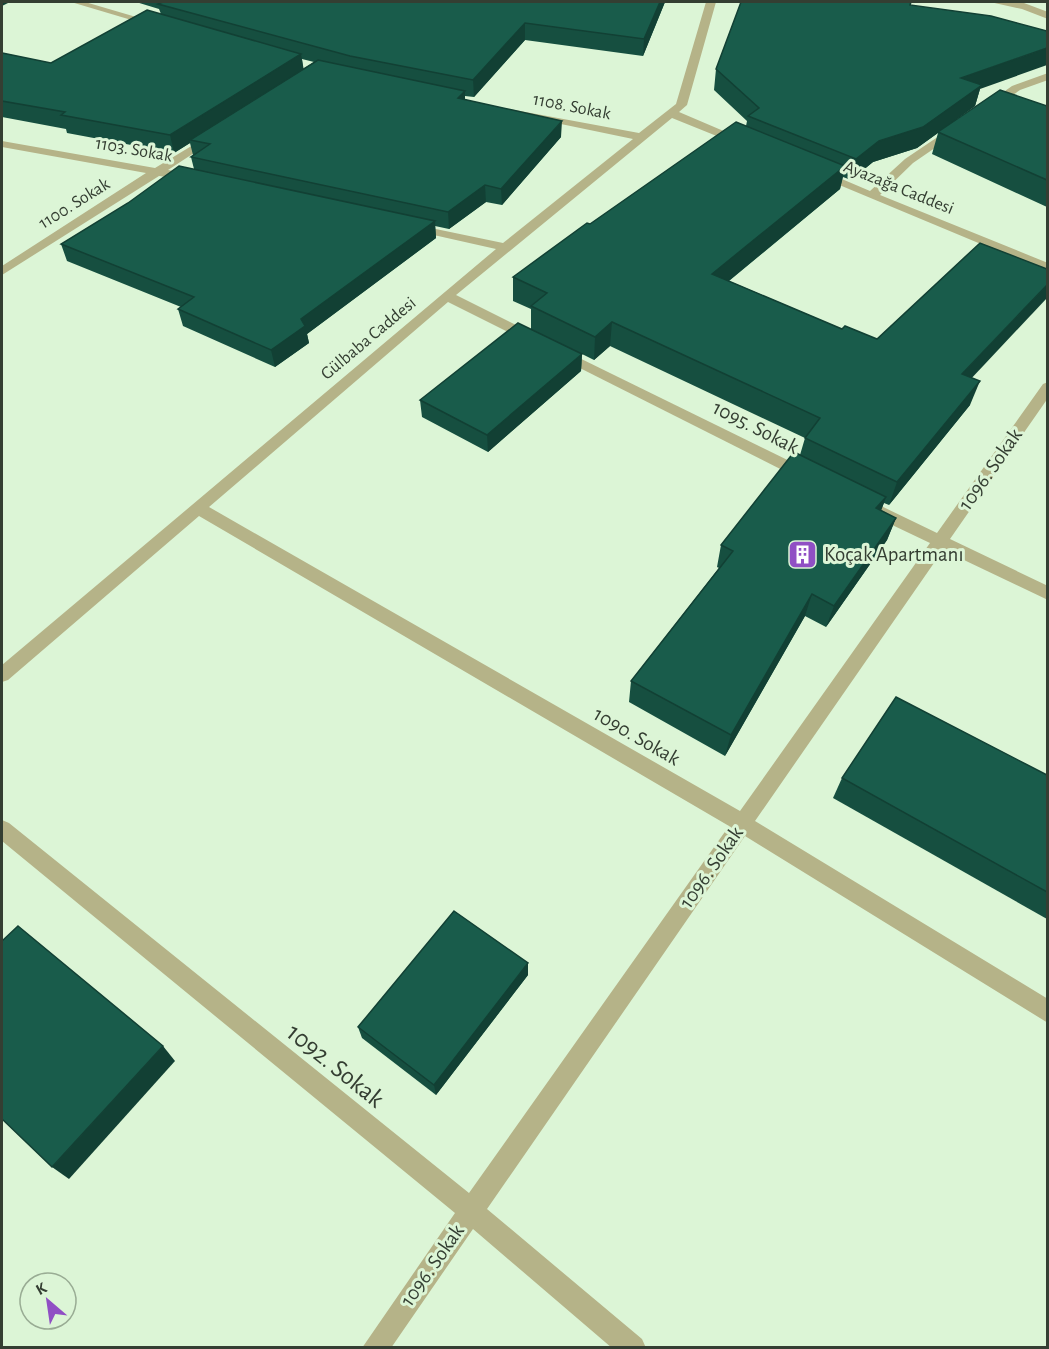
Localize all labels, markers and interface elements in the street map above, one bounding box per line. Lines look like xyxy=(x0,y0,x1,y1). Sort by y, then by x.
street label: 1108. Sokak xyxy=(531,91,613,123)
street label: 1103. Sokak xyxy=(94,134,174,166)
street label: Ayazağa Caddesi xyxy=(841,158,956,218)
street label: 1100. Sokak xyxy=(36,175,114,233)
street label: Gülbaba Caddesi xyxy=(318,294,420,384)
street label: 1095. Sokak xyxy=(709,397,803,458)
street label: 1096. Sokak xyxy=(955,424,1026,514)
building icon: Koçak Apartmanı xyxy=(787,538,819,570)
place label: Koçak Apartmanı xyxy=(824,544,964,565)
street label: 1090. Sokak xyxy=(590,703,684,770)
street label: 1096. Sokak xyxy=(676,822,747,912)
street label: 1092. Sokak xyxy=(282,1019,389,1113)
street label: 1096. Sokak xyxy=(397,1220,468,1310)
north arrow xyxy=(18,1271,78,1331)
text: K xyxy=(33,1279,50,1298)

